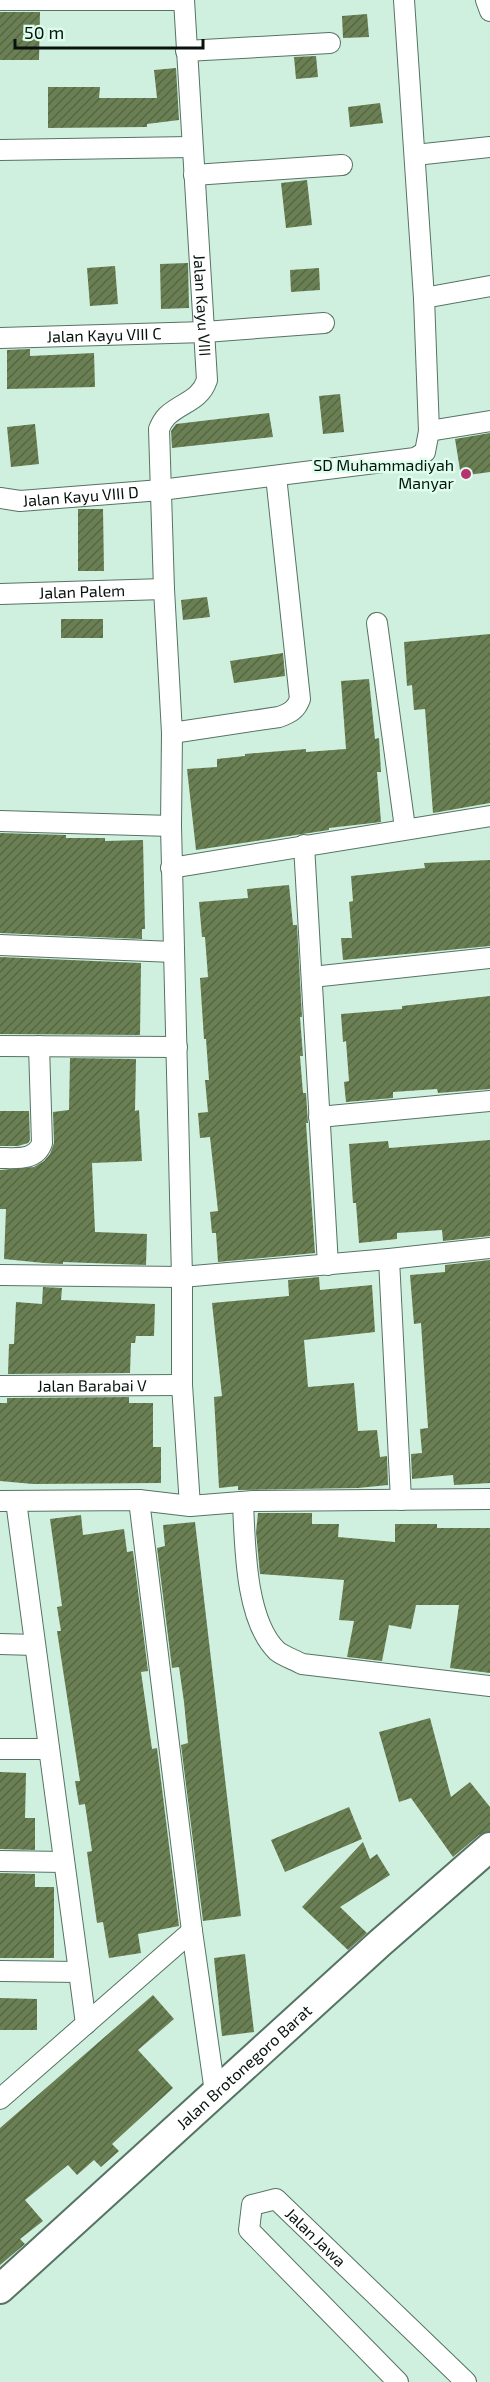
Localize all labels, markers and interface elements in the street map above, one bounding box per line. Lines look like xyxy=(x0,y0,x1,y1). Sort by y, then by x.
scale bar xyxy=(15,12,202,50)
text: 50 m xyxy=(24,21,64,43)
street label: Jalan Kayu VIII xyxy=(190,254,216,357)
street label: Jalan Kayu VIII C xyxy=(46,323,162,346)
place label: SD Muhammadiyah Manyar xyxy=(313,455,455,492)
marker: SD Muhammadiyah Manyar xyxy=(459,467,473,481)
street label: Jalan Kayu VIII D xyxy=(22,482,139,510)
street label: Jalan Palem xyxy=(39,580,125,602)
street label: Jalan Barabai V xyxy=(37,1375,147,1395)
street label: Jalan Brotonegoro Barat xyxy=(172,2000,315,2133)
street label: Jalan Jawa xyxy=(282,2204,350,2270)

